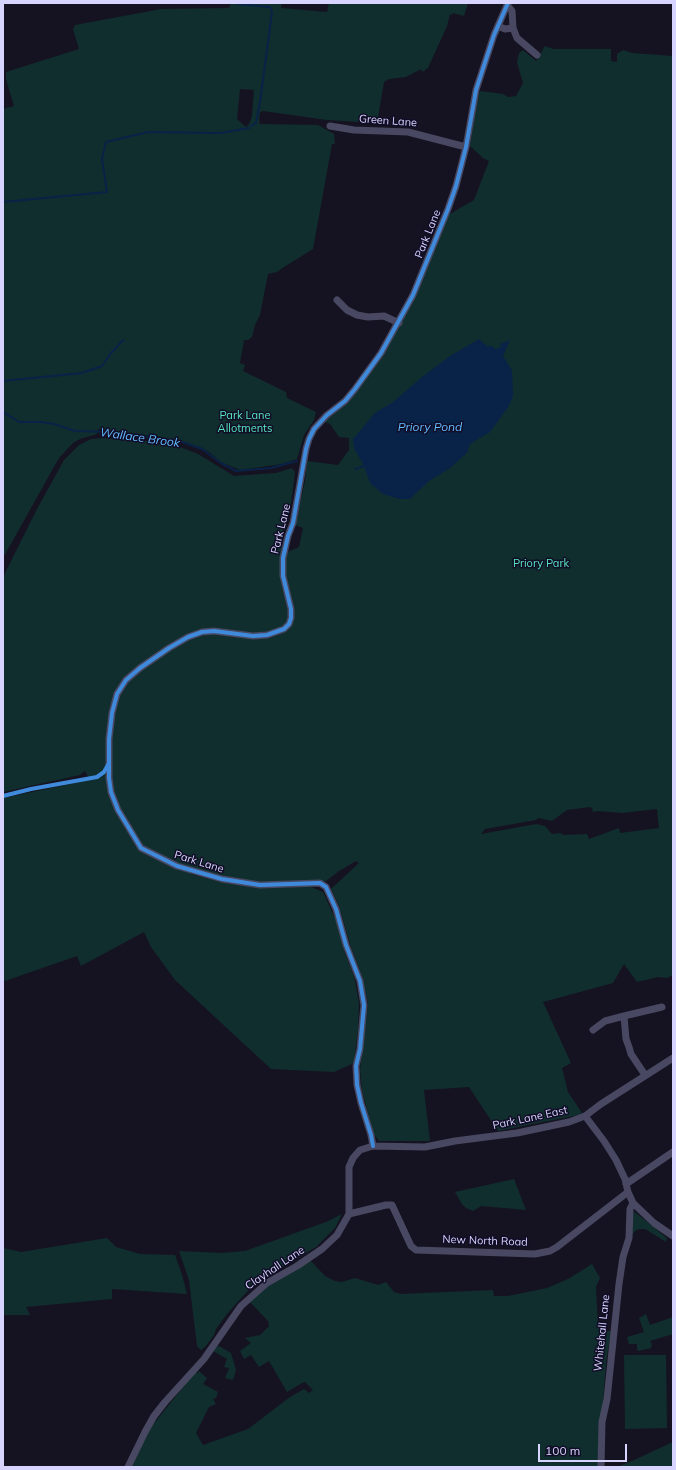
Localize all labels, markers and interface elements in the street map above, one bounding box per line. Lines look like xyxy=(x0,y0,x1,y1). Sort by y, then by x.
street label: Green Lane xyxy=(358,112,418,130)
street label: Park Lane xyxy=(412,208,444,260)
park label: Park Lane Allotments xyxy=(218,409,272,435)
water label: Priory Pond xyxy=(398,420,462,434)
water label: Wallace Brook xyxy=(99,425,181,451)
street label: Park Lane xyxy=(268,503,294,555)
park label: Priory Park xyxy=(513,557,569,571)
street label: Park Lane xyxy=(173,848,225,876)
street label: Park Lane East xyxy=(491,1104,569,1132)
street label: New North Road xyxy=(442,1233,528,1249)
street label: Clayhall Lane xyxy=(243,1243,307,1293)
street label: Whitehall Lane xyxy=(591,1294,613,1372)
scale bar xyxy=(540,1436,629,1462)
text: 100 m xyxy=(545,1443,580,1458)

